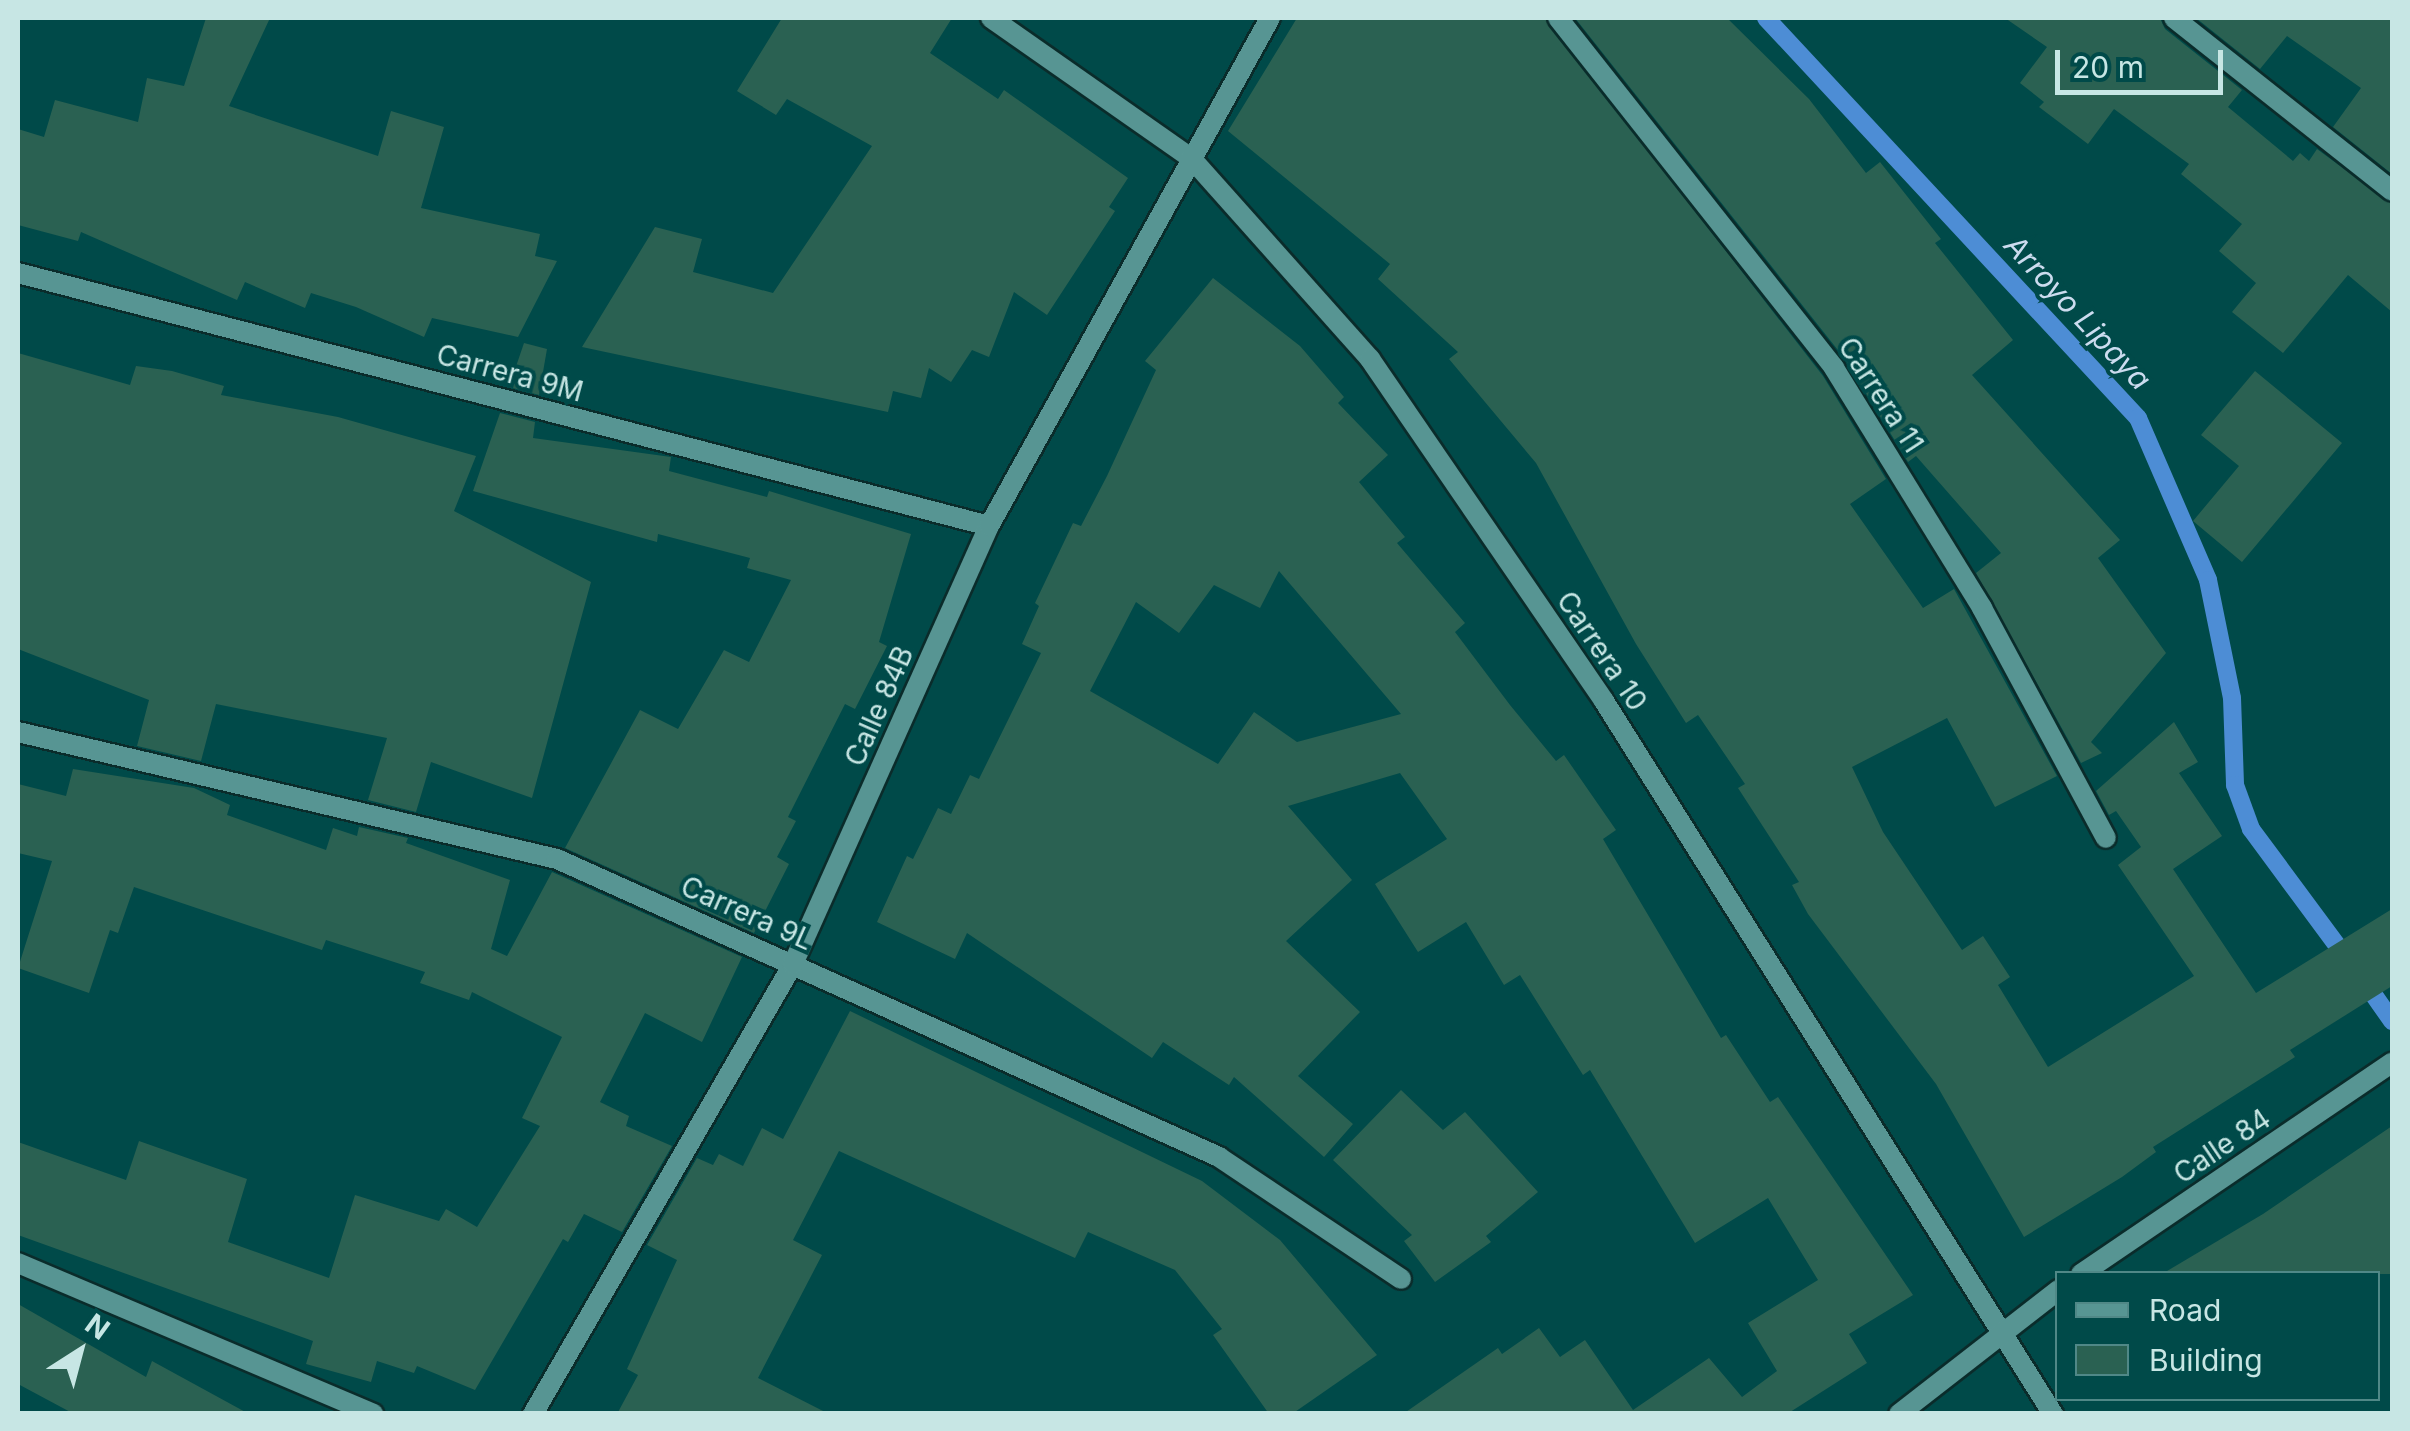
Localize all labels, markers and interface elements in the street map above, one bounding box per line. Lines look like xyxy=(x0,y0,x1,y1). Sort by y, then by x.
scale bar xyxy=(2060,30,2228,92)
text: 20 m xyxy=(2072,49,2144,85)
water label: Arroyo Lipaya xyxy=(1997,227,2159,397)
street label: Carrera 11 xyxy=(1831,331,1931,459)
street label: Carrera 9M xyxy=(433,337,587,409)
street label: Carrera 10 xyxy=(1550,585,1654,717)
street label: Calle 84B xyxy=(838,641,920,771)
street label: Carrera 9L xyxy=(676,869,818,957)
street label: Calle 84 xyxy=(2167,1101,2277,1191)
legend xyxy=(2055,1271,2380,1401)
text: Road xyxy=(2149,1292,2221,1328)
north arrow xyxy=(30,1301,130,1401)
text: N xyxy=(79,1307,116,1347)
text: Building xyxy=(2149,1342,2263,1378)

